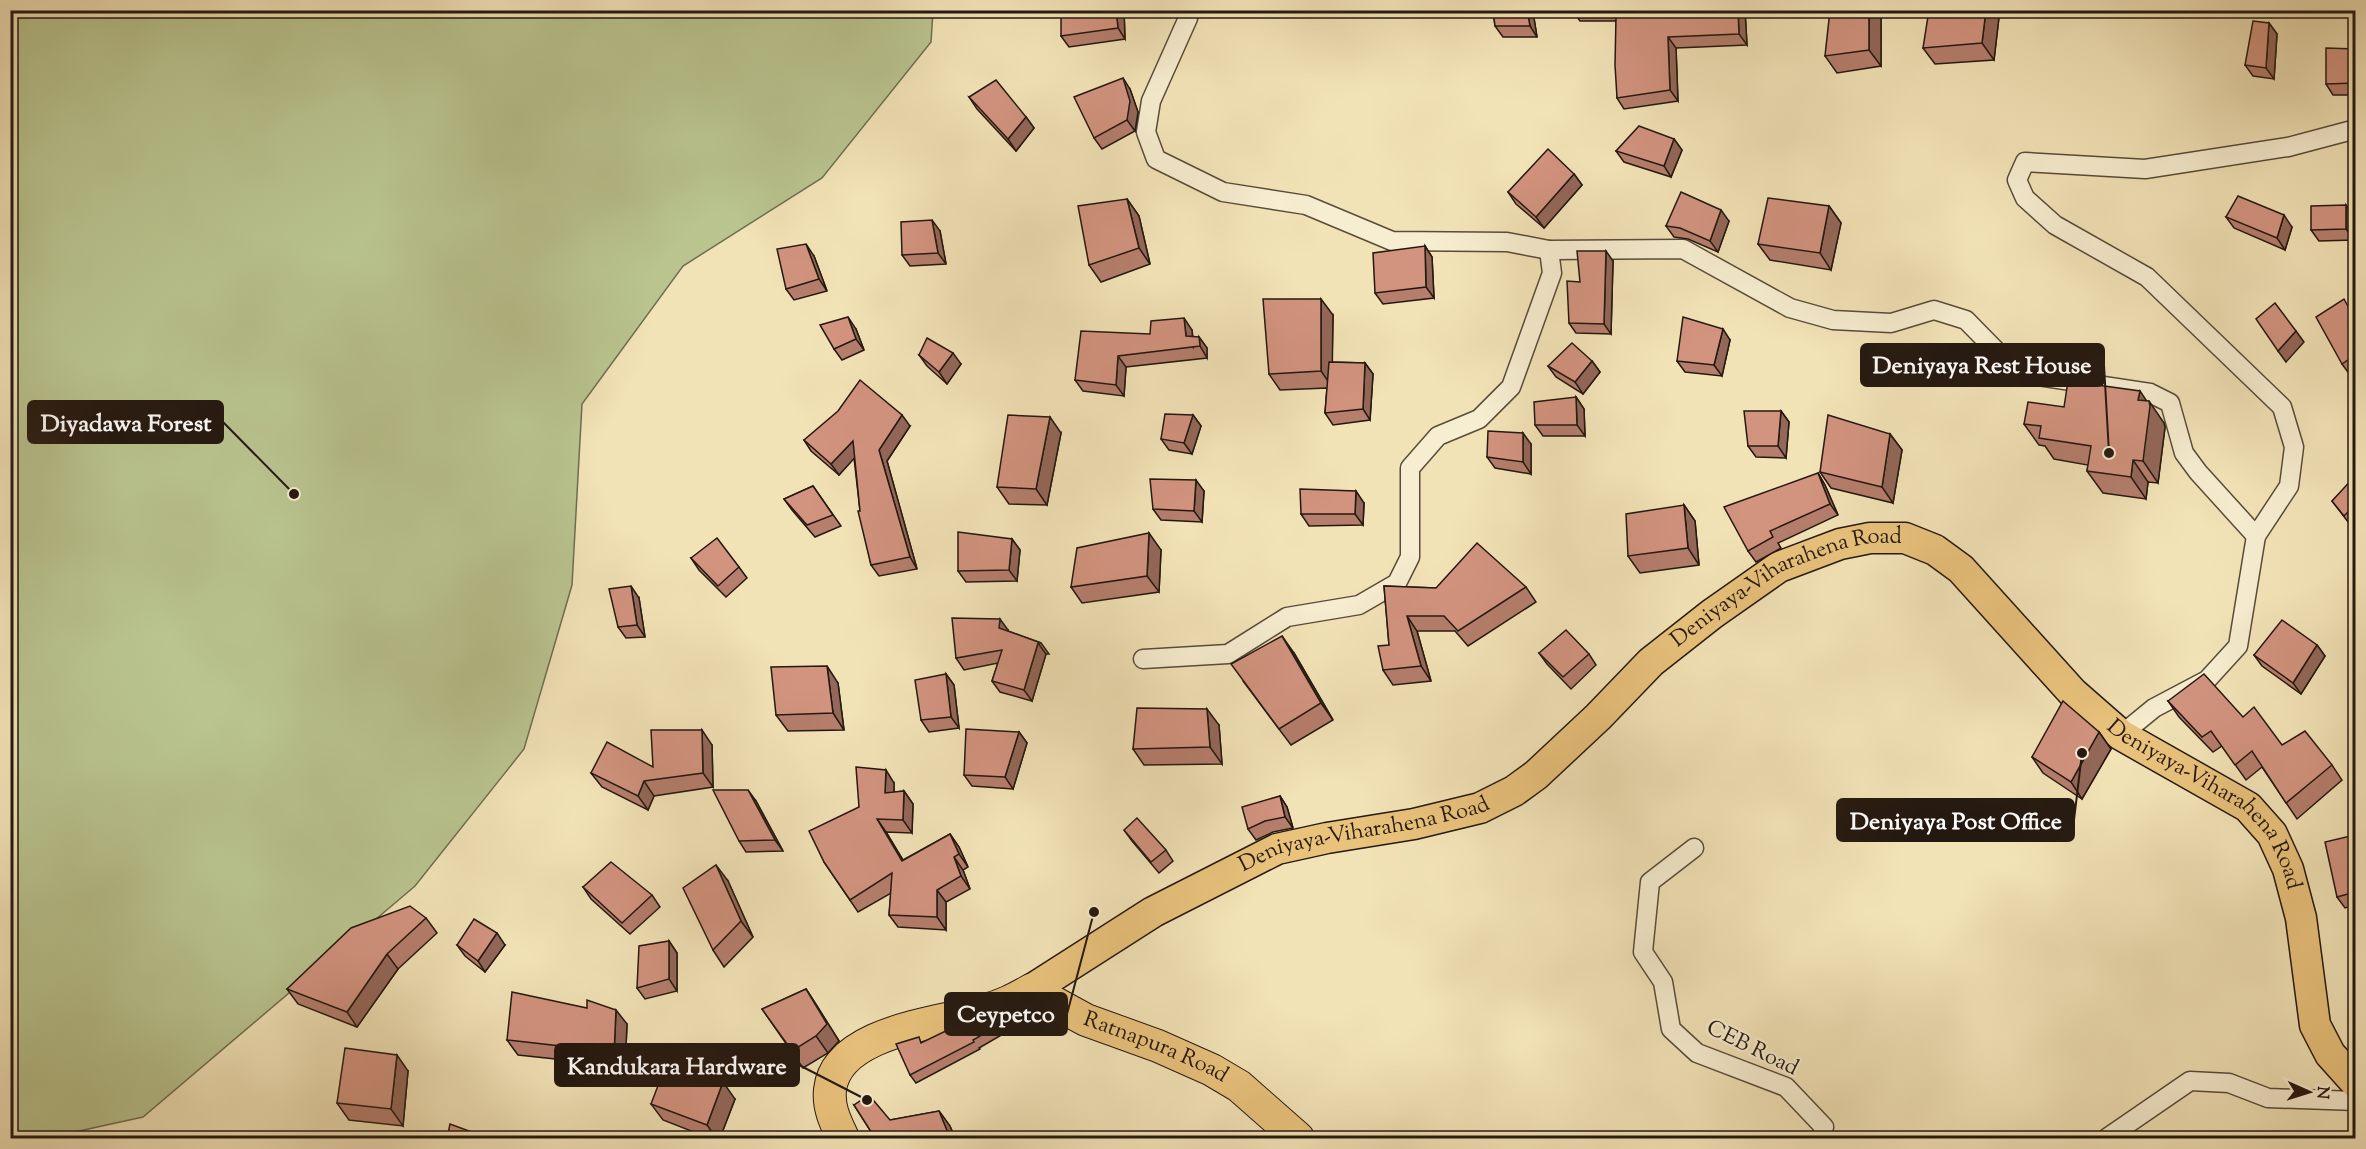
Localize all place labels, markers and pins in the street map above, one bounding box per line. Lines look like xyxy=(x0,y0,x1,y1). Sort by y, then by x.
callout: Deniyaya Rest House xyxy=(1861,344,2104,386)
callout: Diyadawa Forest xyxy=(28,401,223,443)
callout: Deniyaya Post Office xyxy=(1837,799,2074,841)
callout: Ceypetco xyxy=(945,993,1067,1035)
callout: Kandukara Hardware xyxy=(555,1044,799,1086)

